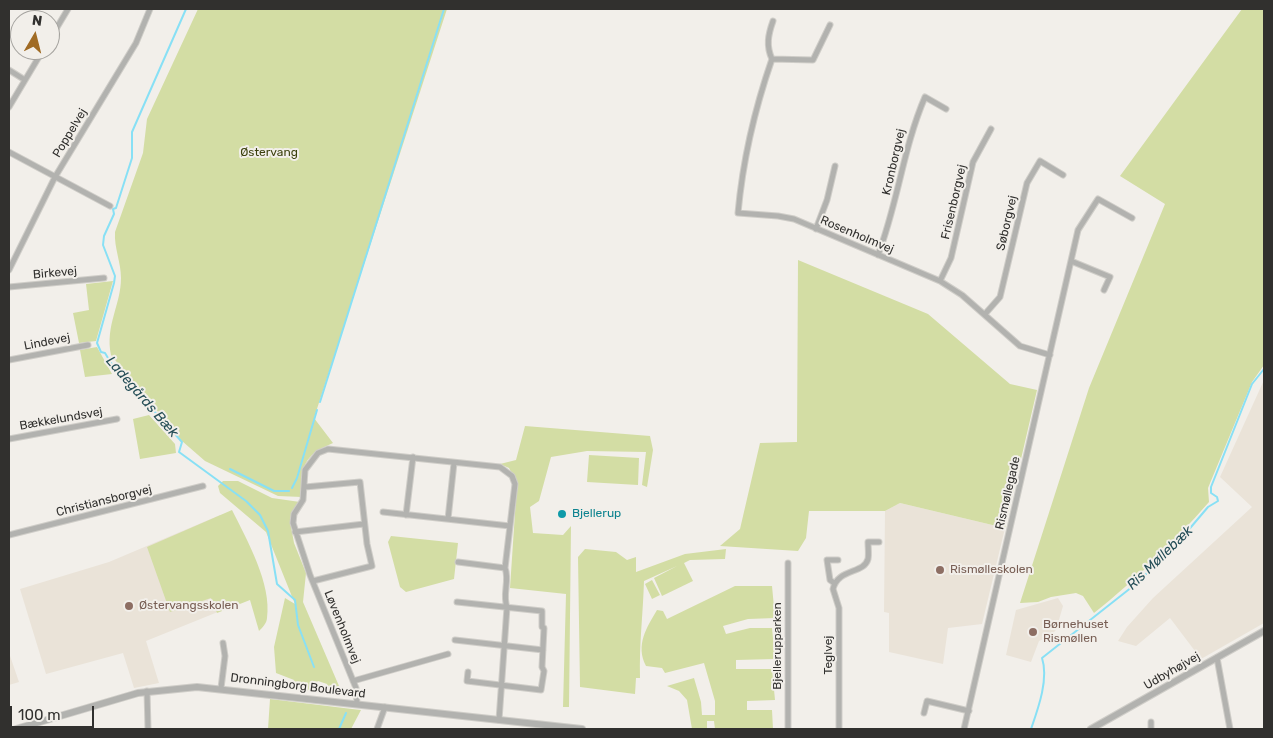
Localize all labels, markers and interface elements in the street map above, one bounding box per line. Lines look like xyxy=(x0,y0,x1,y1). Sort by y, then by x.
north arrow xyxy=(10,10,60,60)
text: N xyxy=(31,12,43,30)
street label: Poppelvej xyxy=(50,106,90,160)
street label: Kronborgvej xyxy=(879,127,909,197)
park label: Østervang xyxy=(240,146,298,160)
street label: Frisenborgvej xyxy=(938,163,970,241)
street label: Søborgvej xyxy=(994,194,1020,252)
street label: Rosenholmvej xyxy=(818,213,896,257)
street label: Birkevej xyxy=(32,264,78,282)
street label: Lindevej xyxy=(23,330,71,354)
water label: Ladegårds Bæk xyxy=(102,353,182,441)
street label: Bækkelundsvej xyxy=(18,405,104,433)
street label: Rismøllegade xyxy=(993,455,1023,531)
street label: Christiansborgvej xyxy=(55,482,153,520)
place label: Bjellerup xyxy=(572,507,621,521)
marker: Bjellerup xyxy=(556,508,568,520)
water label: Ris Møllebæk xyxy=(1124,522,1196,594)
place label: Rismølleskolen xyxy=(950,563,1033,577)
marker: Rismølleskolen xyxy=(934,564,946,576)
street label: Løvenholmvej xyxy=(321,588,363,666)
place label: Østervangsskolen xyxy=(139,599,239,613)
marker: Østervangsskolen xyxy=(123,600,135,612)
street label: Bjellerupparken xyxy=(771,602,785,690)
place label: Børnehuset Rismøllen xyxy=(1043,618,1108,646)
marker: Børnehuset Rismøllen xyxy=(1027,626,1039,638)
street label: Teglvej xyxy=(822,636,836,674)
street label: Udbyhøjvej xyxy=(1141,649,1203,693)
street label: Dronningborg Boulevard xyxy=(230,671,366,701)
scale bar xyxy=(12,696,96,728)
text: 100 m xyxy=(18,706,60,724)

